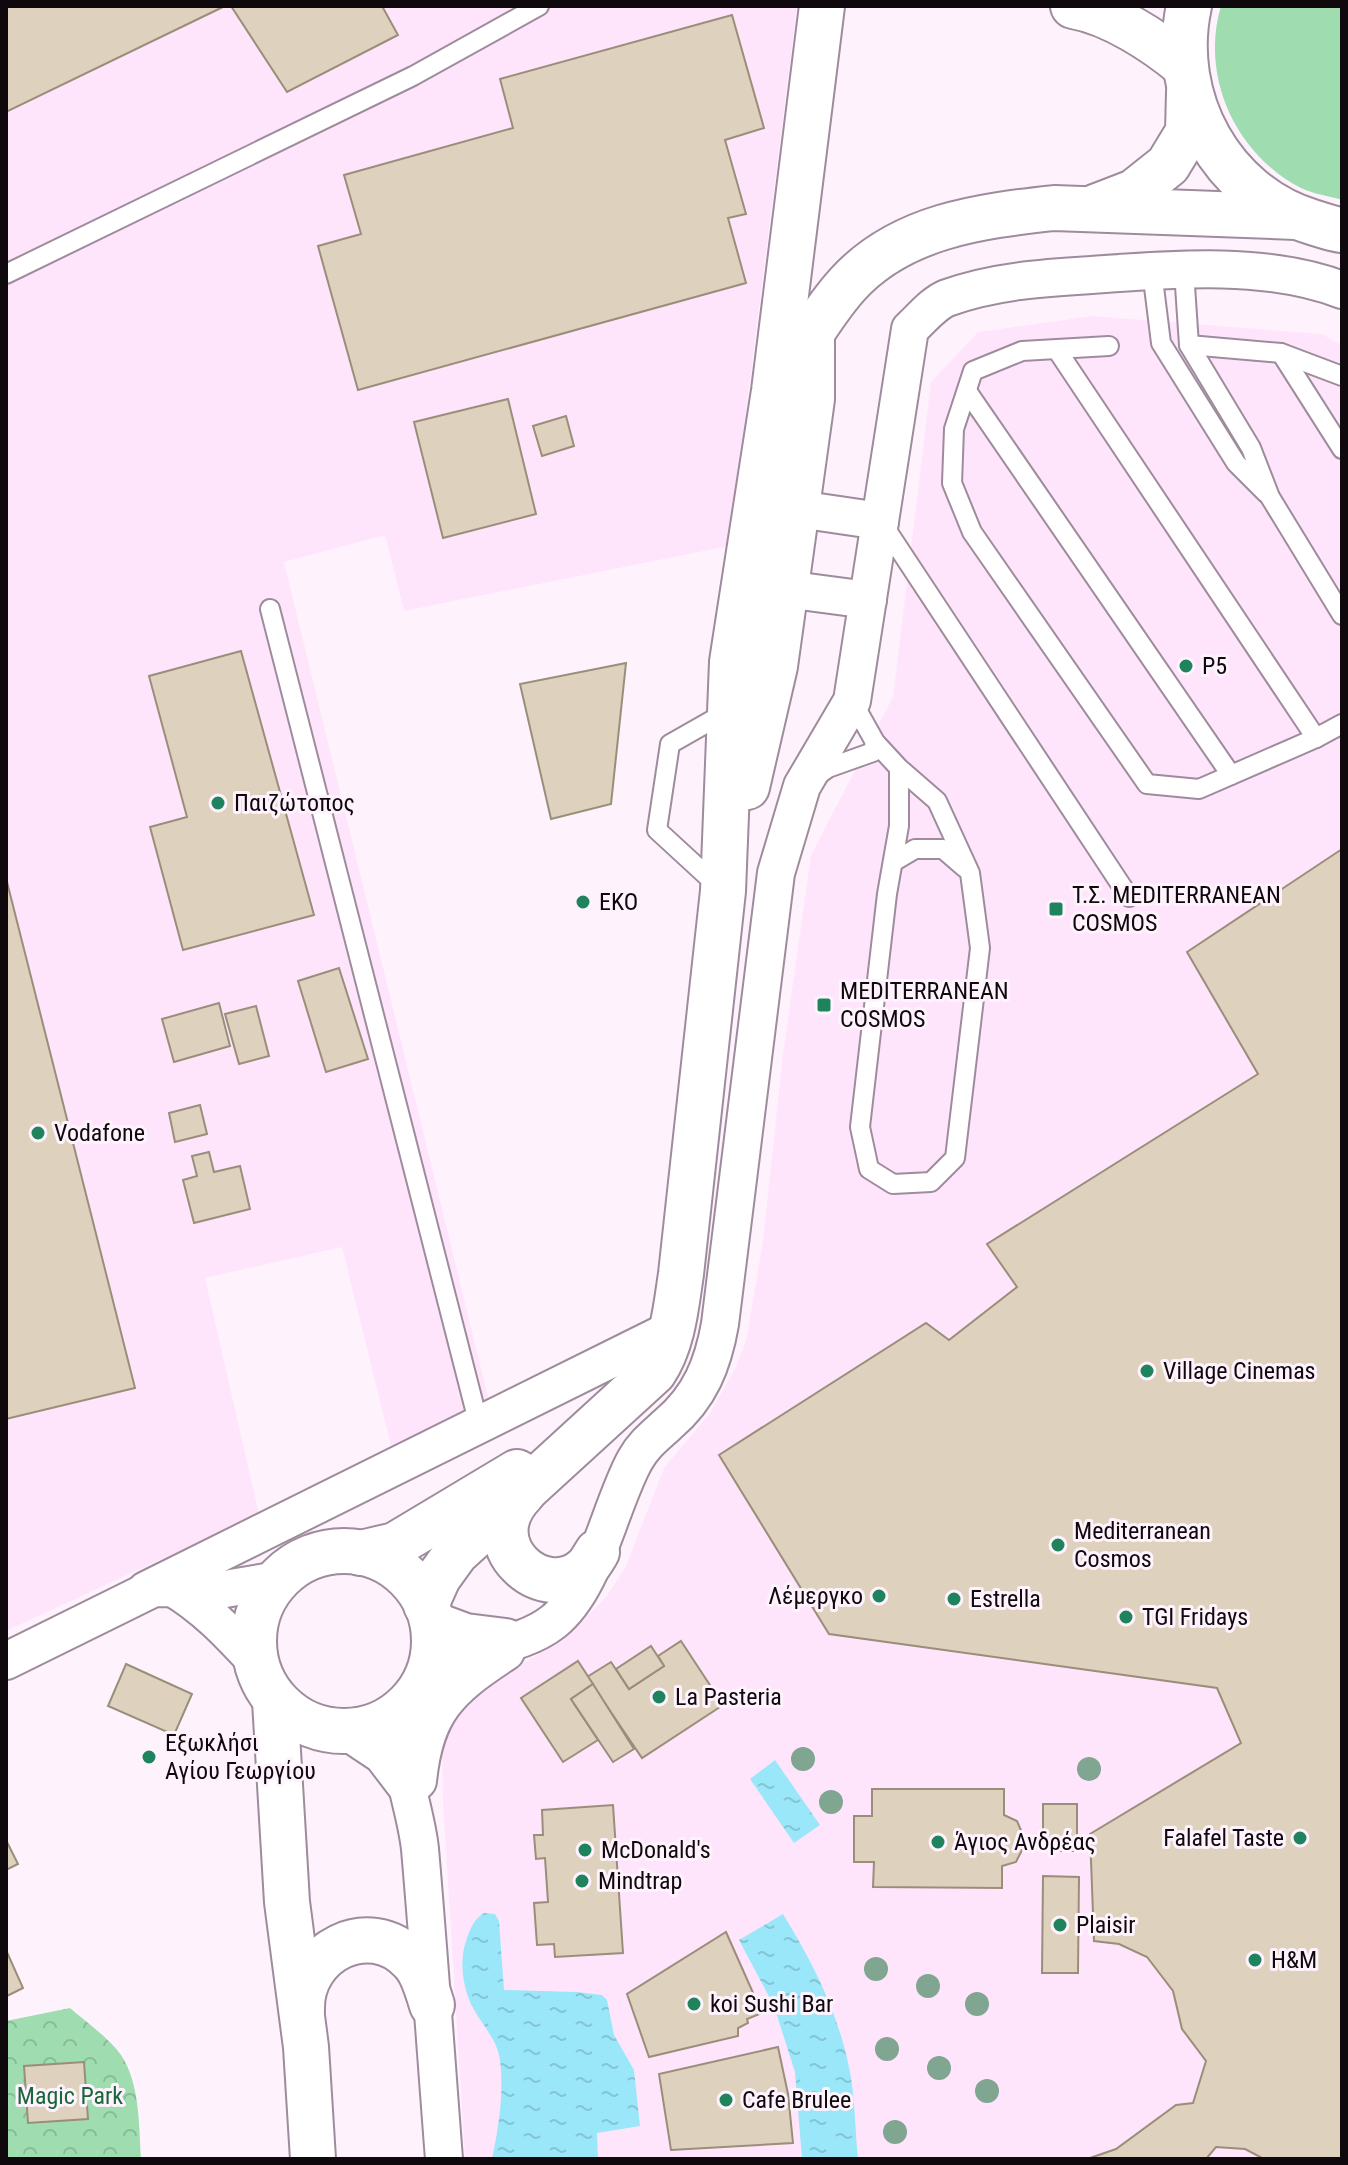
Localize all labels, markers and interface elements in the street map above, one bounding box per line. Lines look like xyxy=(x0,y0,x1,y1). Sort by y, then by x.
place label: P5 xyxy=(1202,652,1227,680)
marker: P5 xyxy=(1177,657,1195,675)
place label: Παιζώτοπος xyxy=(234,789,355,817)
marker: Παιζώτοπος xyxy=(209,794,227,812)
place label: Τ.Σ. MEDITERRANEAN COSMOS xyxy=(1072,881,1281,937)
place label: EKO xyxy=(599,888,638,916)
marker: EKO xyxy=(574,893,592,911)
marker: Τ.Σ. MEDITERRANEAN COSMOS xyxy=(1047,900,1065,918)
place label: MEDITERRANEAN COSMOS xyxy=(840,977,1009,1033)
marker: MEDITERRANEAN COSMOS xyxy=(815,996,833,1014)
place label: Vodafone xyxy=(54,1119,145,1147)
marker: Vodafone xyxy=(29,1124,47,1142)
place label: Village Cinemas xyxy=(1163,1357,1316,1385)
marker: Village Cinemas xyxy=(1138,1362,1156,1380)
place label: Mediterranean Cosmos xyxy=(1074,1517,1211,1573)
marker: Mediterranean Cosmos xyxy=(1049,1536,1067,1554)
place label: Λέμεργκο xyxy=(768,1582,863,1610)
place label: Estrella xyxy=(970,1585,1041,1613)
marker: Λέμεργκο xyxy=(870,1587,888,1605)
marker: Estrella xyxy=(945,1590,963,1608)
place label: TGI Fridays xyxy=(1142,1603,1248,1631)
marker: TGI Fridays xyxy=(1117,1608,1135,1626)
place label: La Pasteria xyxy=(675,1683,782,1711)
marker: La Pasteria xyxy=(650,1688,668,1706)
place label: Εξωκλήσι Αγίου Γεωργίου xyxy=(165,1729,316,1785)
marker: Εξωκλήσι Αγίου Γεωργίου xyxy=(140,1748,158,1766)
place label: Falafel Taste xyxy=(1163,1824,1284,1852)
place label: Άγιος Ανδρέας xyxy=(954,1828,1096,1856)
marker: Falafel Taste xyxy=(1291,1829,1309,1847)
marker: Άγιος Ανδρέας xyxy=(929,1833,947,1851)
place label: McDonald's xyxy=(601,1836,711,1864)
marker: McDonald's xyxy=(576,1841,594,1859)
place label: Mindtrap xyxy=(598,1867,682,1895)
marker: Mindtrap xyxy=(573,1872,591,1890)
place label: Plaisir xyxy=(1076,1911,1136,1939)
marker: Plaisir xyxy=(1051,1916,1069,1934)
place label: H&M xyxy=(1271,1946,1317,1974)
marker: H&M xyxy=(1246,1951,1264,1969)
place label: koi Sushi Bar xyxy=(710,1990,833,2018)
marker: koi Sushi Bar xyxy=(685,1995,703,2013)
park label: Magic Park xyxy=(17,2082,123,2110)
place label: Cafe Brulee xyxy=(742,2086,851,2114)
marker: Cafe Brulee xyxy=(717,2091,735,2109)

